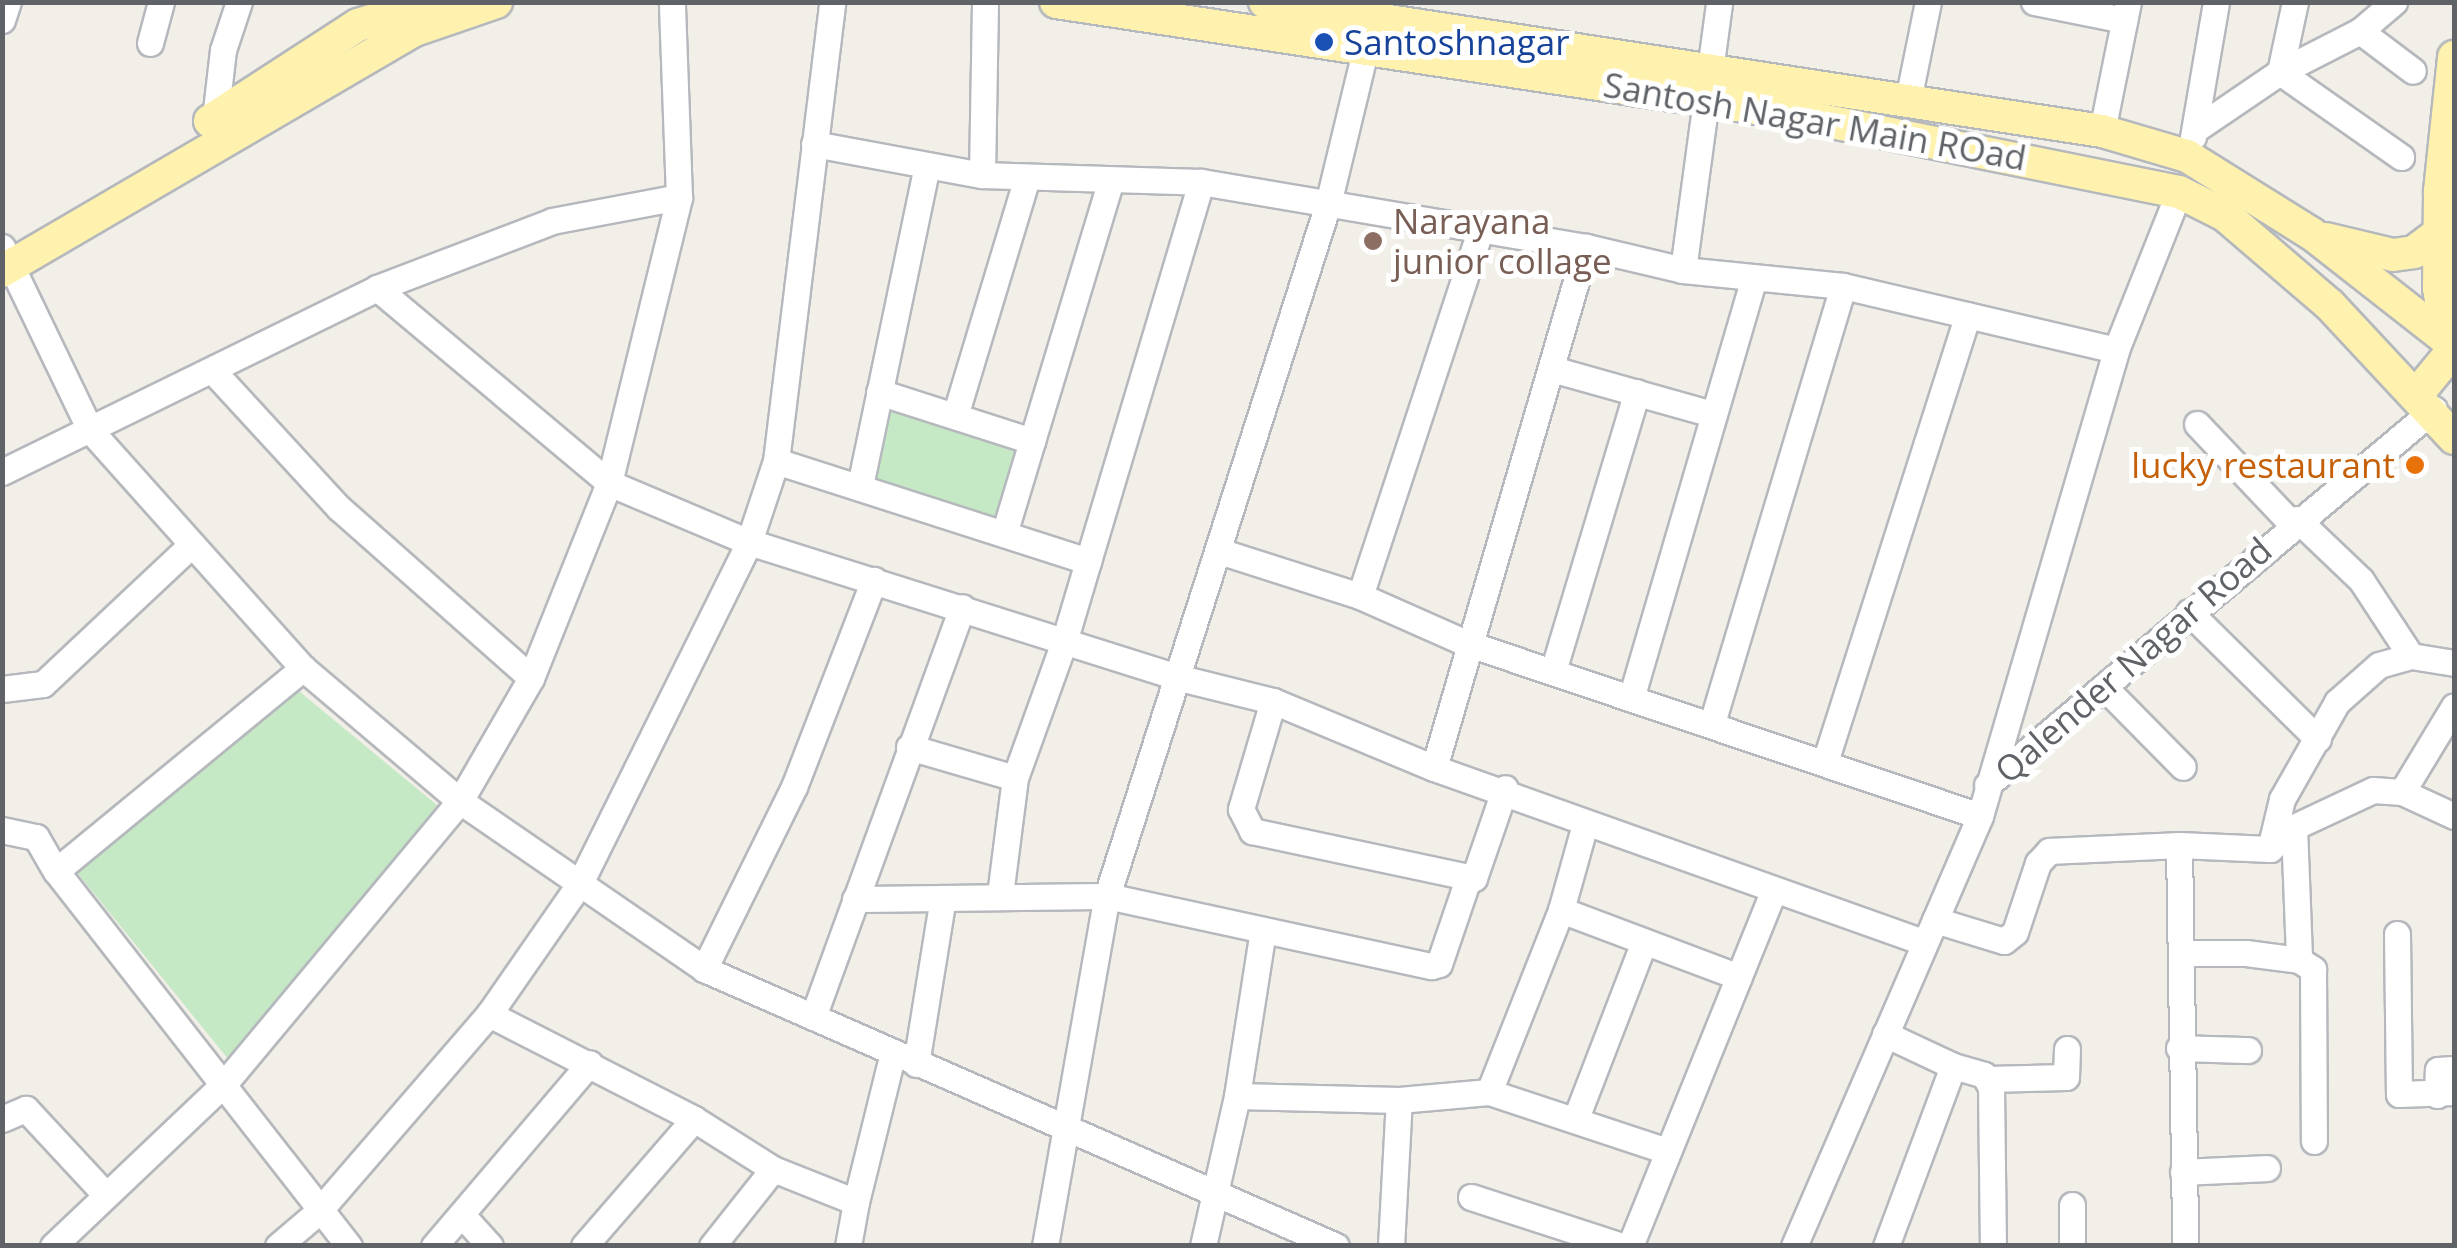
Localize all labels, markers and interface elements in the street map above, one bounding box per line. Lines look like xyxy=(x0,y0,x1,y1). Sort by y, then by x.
place label: Santoshnagar xyxy=(1344,21,1569,63)
marker: Santoshnagar xyxy=(1313,31,1335,53)
street label: Santosh Nagar Main ROad xyxy=(1600,63,2030,179)
place label: Narayana junior collage xyxy=(1393,200,1612,282)
marker: Narayana junior collage xyxy=(1362,230,1384,252)
place label: lucky restaurant xyxy=(2131,444,2395,486)
marker: lucky restaurant xyxy=(2404,454,2426,476)
street label: Qalender Nagar Road xyxy=(1986,529,2280,791)

